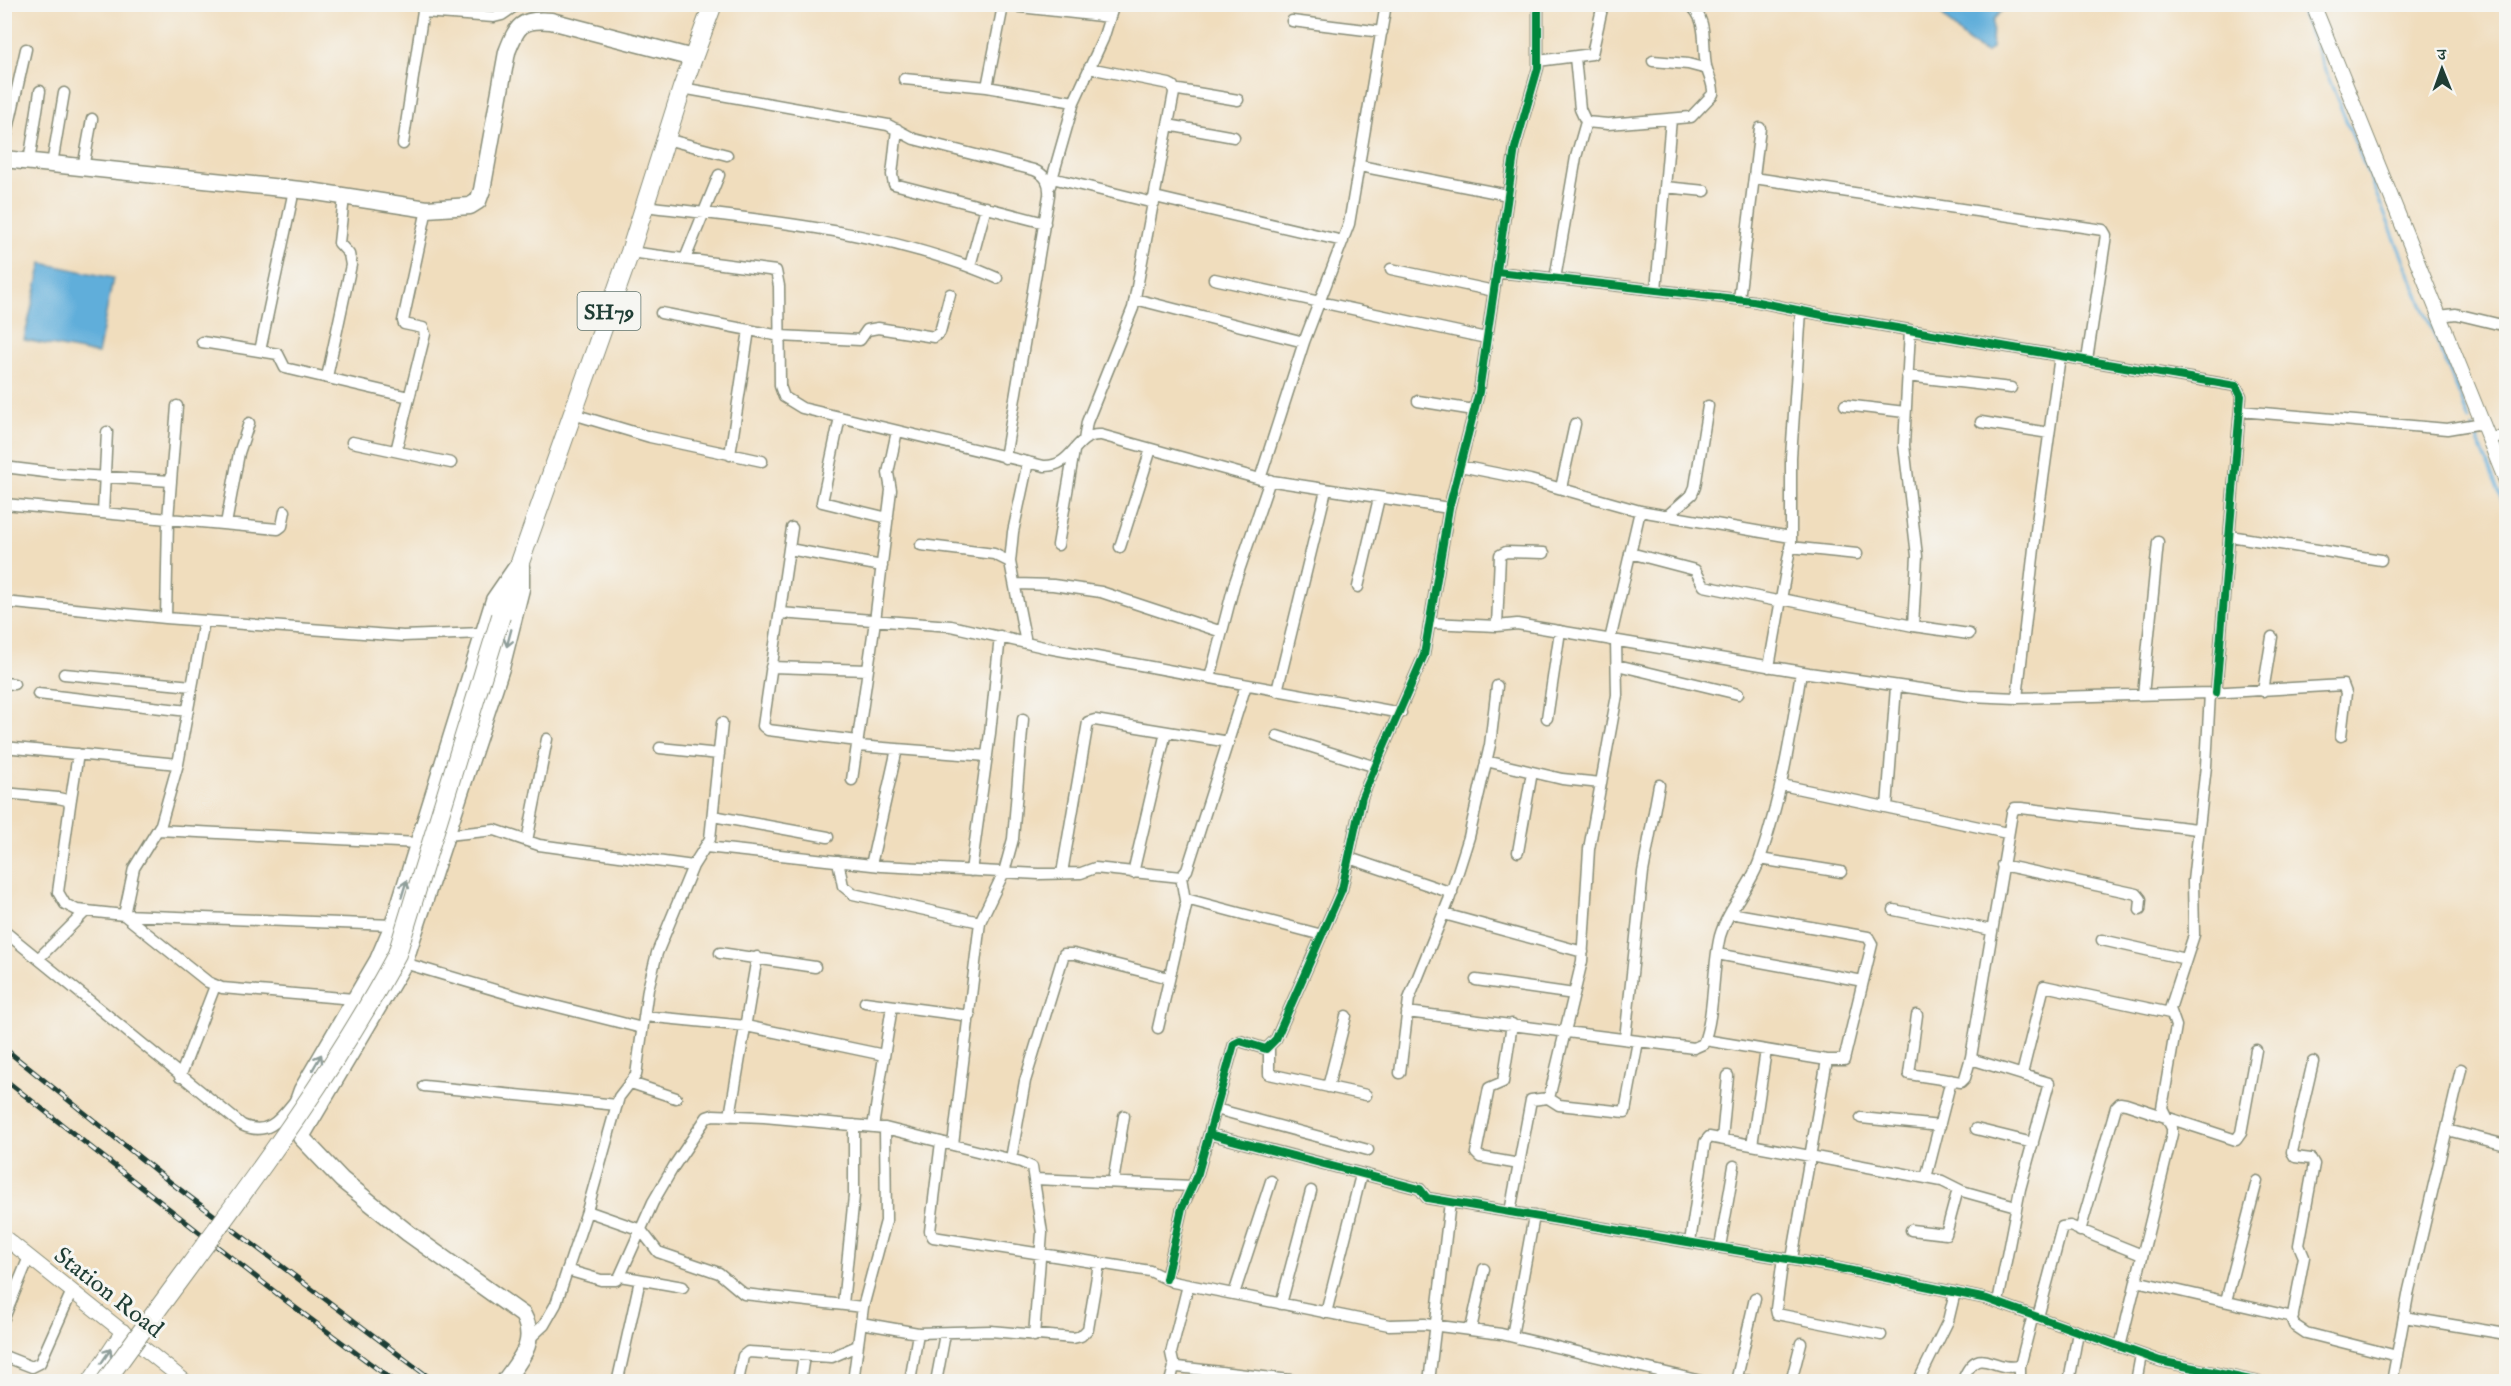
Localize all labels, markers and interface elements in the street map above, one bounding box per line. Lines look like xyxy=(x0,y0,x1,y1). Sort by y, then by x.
north arrow xyxy=(2412,39,2472,99)
text: उ xyxy=(2437,46,2448,66)
road number: SH79 xyxy=(578,292,640,330)
one-way arrow xyxy=(503,628,514,647)
one-way arrow xyxy=(399,880,410,899)
one-way arrow xyxy=(312,1054,324,1071)
street label: Station Road xyxy=(47,1241,169,1346)
one-way arrow xyxy=(100,1349,112,1365)

